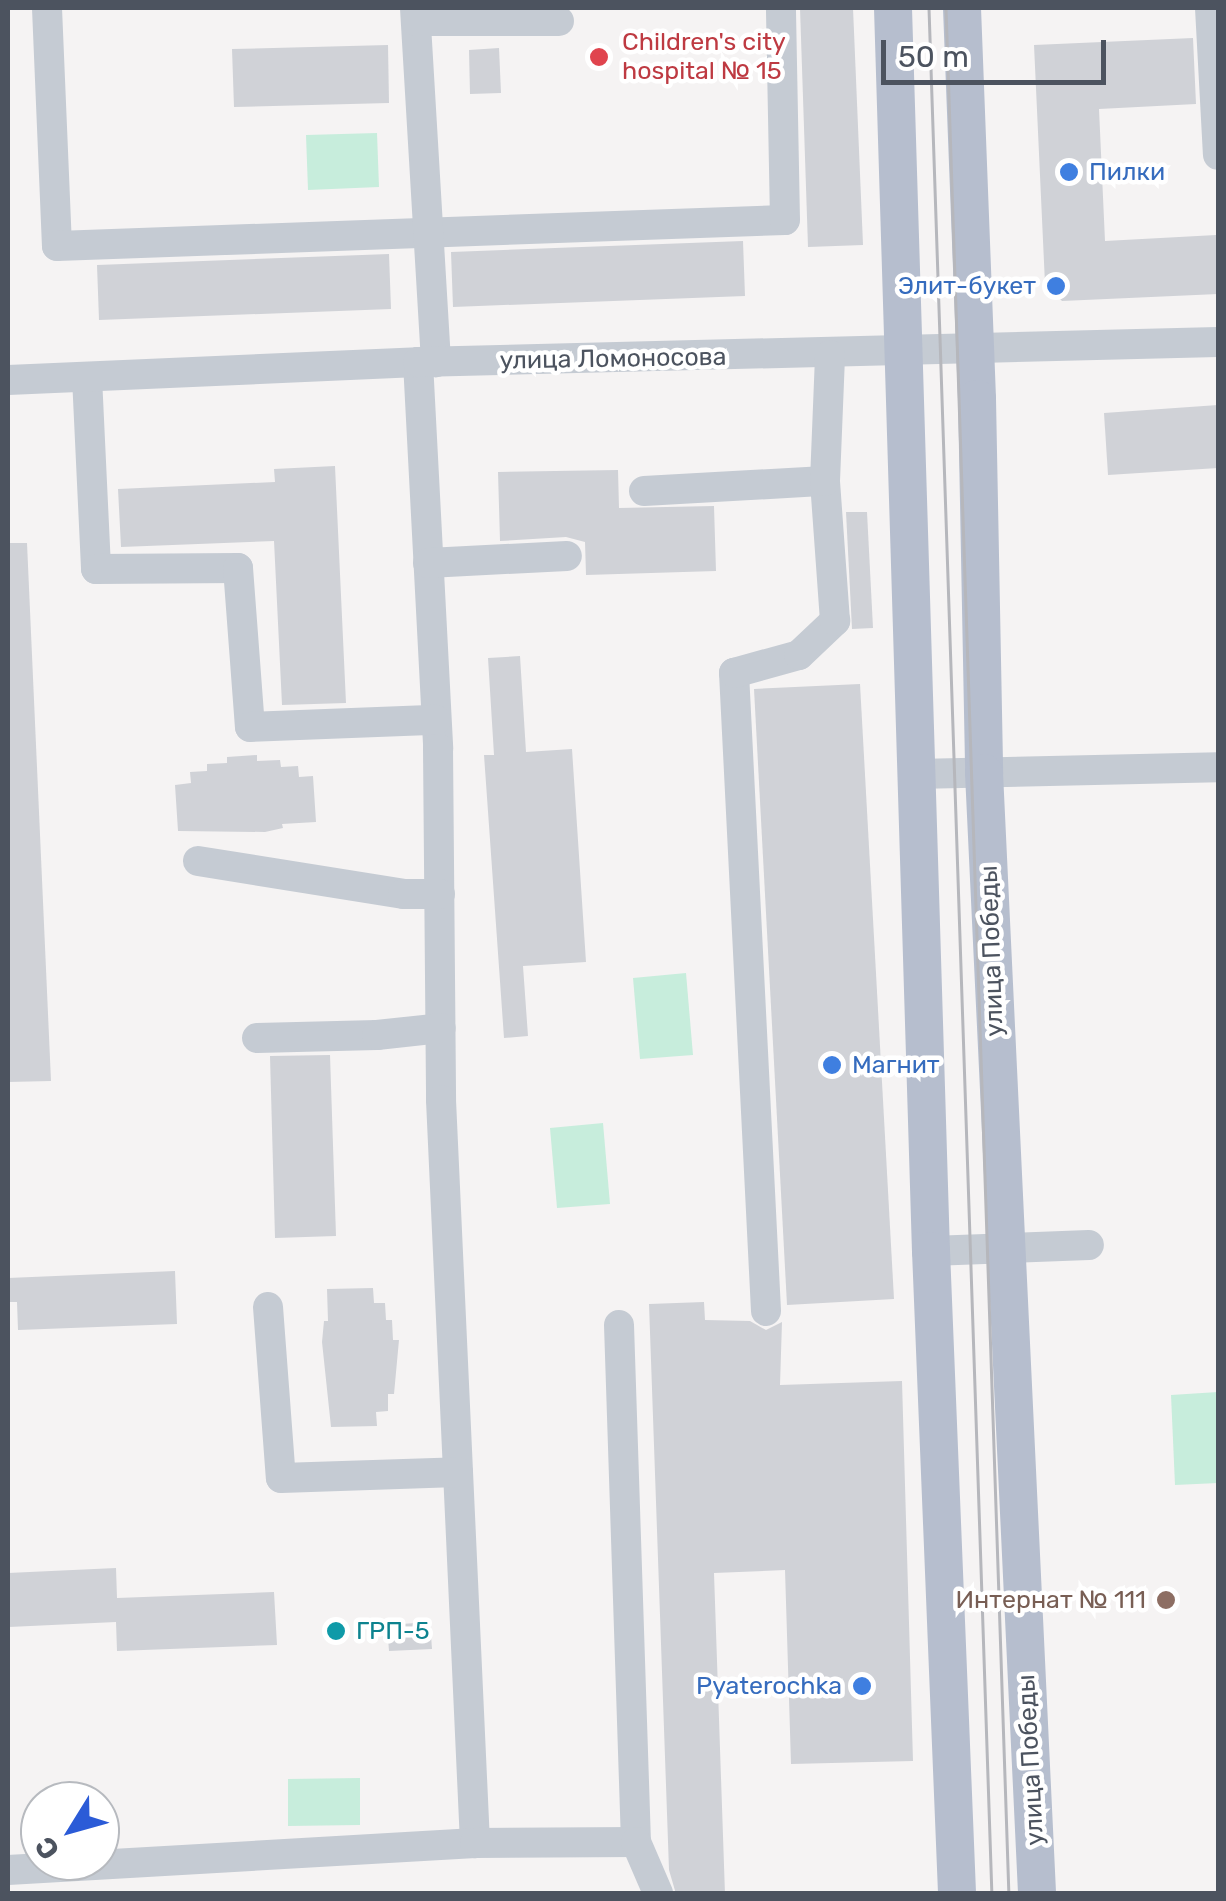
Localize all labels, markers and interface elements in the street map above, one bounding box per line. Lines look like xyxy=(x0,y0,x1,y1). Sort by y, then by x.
scale bar xyxy=(886,20,1111,82)
place label: Children's city hospital № 15 xyxy=(622,28,786,87)
text: 50 m xyxy=(898,39,969,75)
marker: Children's city hospital № 15 xyxy=(586,44,612,70)
place label: Пилки xyxy=(1089,157,1165,187)
marker: Пилки xyxy=(1058,161,1080,183)
place label: Элит-букет xyxy=(898,271,1036,301)
marker: Элит-букет xyxy=(1045,275,1067,297)
street label: улица Ломоносова xyxy=(499,342,727,376)
street label: улица Победы xyxy=(974,865,1010,1037)
place label: Магнит xyxy=(852,1050,940,1080)
marker: Магнит xyxy=(821,1054,843,1076)
place label: Интернат № 111 xyxy=(955,1585,1146,1615)
marker: Интернат № 111 xyxy=(1155,1589,1177,1611)
place label: ГРП-5 xyxy=(356,1616,430,1646)
marker: ГРП-5 xyxy=(325,1620,347,1642)
place label: Pyaterochka xyxy=(696,1671,842,1701)
street label: улица Победы xyxy=(1012,1674,1050,1846)
marker: Pyaterochka xyxy=(851,1675,873,1697)
north arrow xyxy=(20,1781,120,1881)
text: С xyxy=(28,1830,66,1866)

